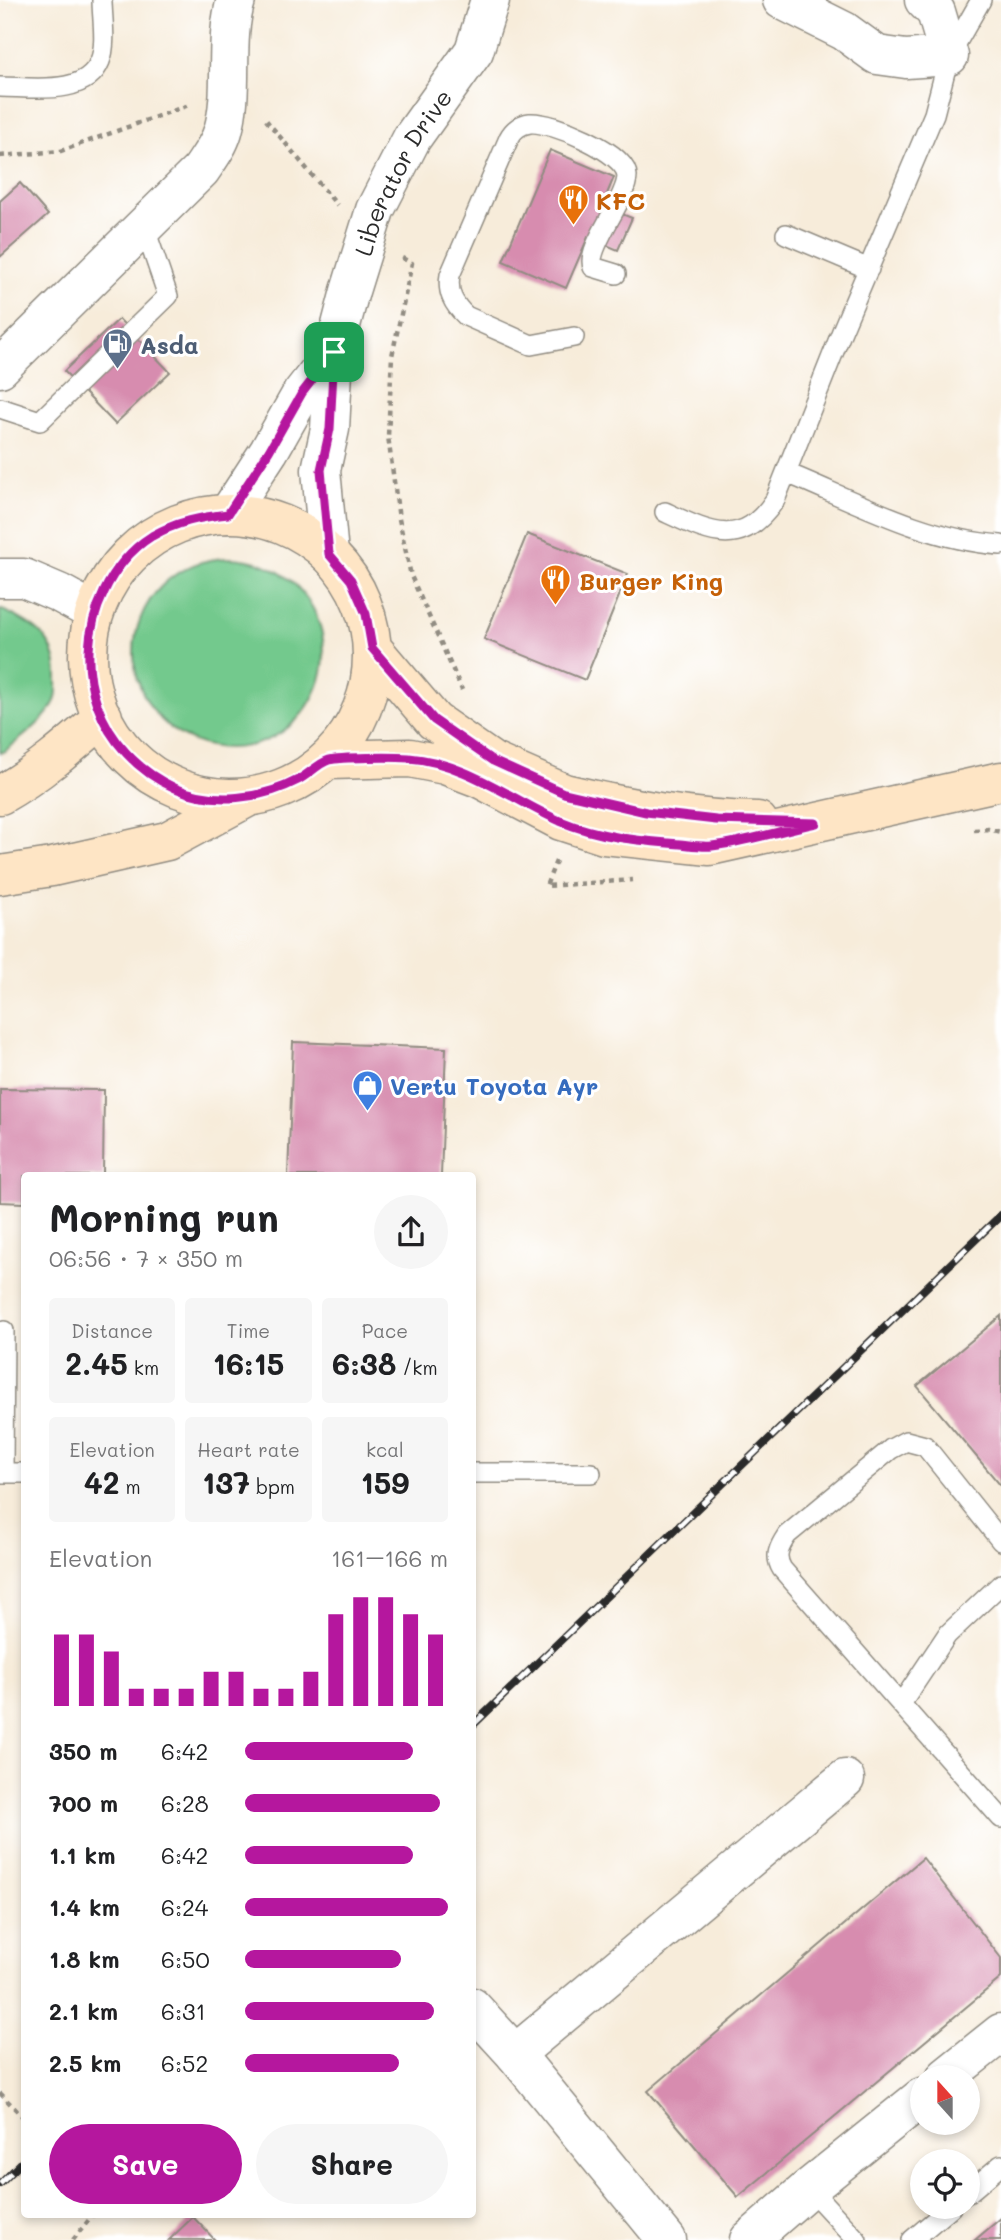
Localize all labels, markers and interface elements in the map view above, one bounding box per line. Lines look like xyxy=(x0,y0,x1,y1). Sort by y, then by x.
street label: Liberator Drive xyxy=(346,82,458,259)
restaurant icon: KFC xyxy=(556,183,590,227)
place label: KFC xyxy=(596,185,645,216)
pin xyxy=(304,322,364,382)
fuel station icon: Asda xyxy=(100,327,134,371)
place label: Asda xyxy=(140,329,199,360)
icon: arrive xyxy=(315,333,353,371)
restaurant icon: Burger King xyxy=(539,563,573,607)
place label: Burger King xyxy=(579,565,723,596)
shop icon: Vertu Toyota Ayr xyxy=(350,1068,384,1112)
place label: Vertu Toyota Ayr xyxy=(390,1070,598,1101)
text: Morning run xyxy=(49,1192,279,1242)
button: share xyxy=(374,1195,448,1269)
text: 06:56 · 7 × 350 m xyxy=(49,1243,243,1273)
text: Distance xyxy=(71,1318,153,1343)
text: Time xyxy=(227,1318,270,1343)
text: Pace xyxy=(362,1318,408,1343)
text: 2.45 xyxy=(65,1343,128,1383)
text: 16:15 xyxy=(213,1343,284,1383)
text: 6:38 xyxy=(332,1343,396,1383)
text: km xyxy=(128,1355,159,1380)
text: /km xyxy=(396,1355,438,1380)
text: Elevation xyxy=(70,1437,155,1462)
text: Heart rate xyxy=(197,1437,300,1462)
text: kcal xyxy=(366,1437,404,1462)
text: 42 xyxy=(84,1462,119,1502)
text: 137 xyxy=(202,1462,250,1502)
text: 159 xyxy=(360,1462,409,1502)
text: m xyxy=(119,1474,141,1499)
text: bpm xyxy=(250,1474,295,1499)
text: Elevation xyxy=(49,1543,152,1573)
text: 161–166 m xyxy=(331,1543,448,1573)
text: 350 m xyxy=(49,1736,118,1766)
text: 6:42 xyxy=(161,1736,208,1766)
text: 700 m xyxy=(49,1788,118,1818)
text: 6:28 xyxy=(161,1788,209,1818)
text: 1.1 km xyxy=(49,1840,115,1870)
text: 6:42 xyxy=(161,1840,208,1870)
text: 1.4 km xyxy=(49,1892,120,1922)
text: 6:24 xyxy=(161,1892,208,1922)
text: 1.8 km xyxy=(49,1944,119,1974)
text: 6:50 xyxy=(161,1944,210,1974)
text: 2.1 km xyxy=(49,1996,118,2026)
text: 6:31 xyxy=(161,1996,206,2026)
text: 2.5 km xyxy=(49,2048,121,2078)
text: 6:52 xyxy=(161,2048,208,2078)
north arrow xyxy=(910,2065,980,2135)
map controls xyxy=(910,2065,980,2219)
button: Save xyxy=(49,2124,242,2204)
button: Share xyxy=(256,2124,448,2204)
button: locate xyxy=(910,2149,980,2219)

